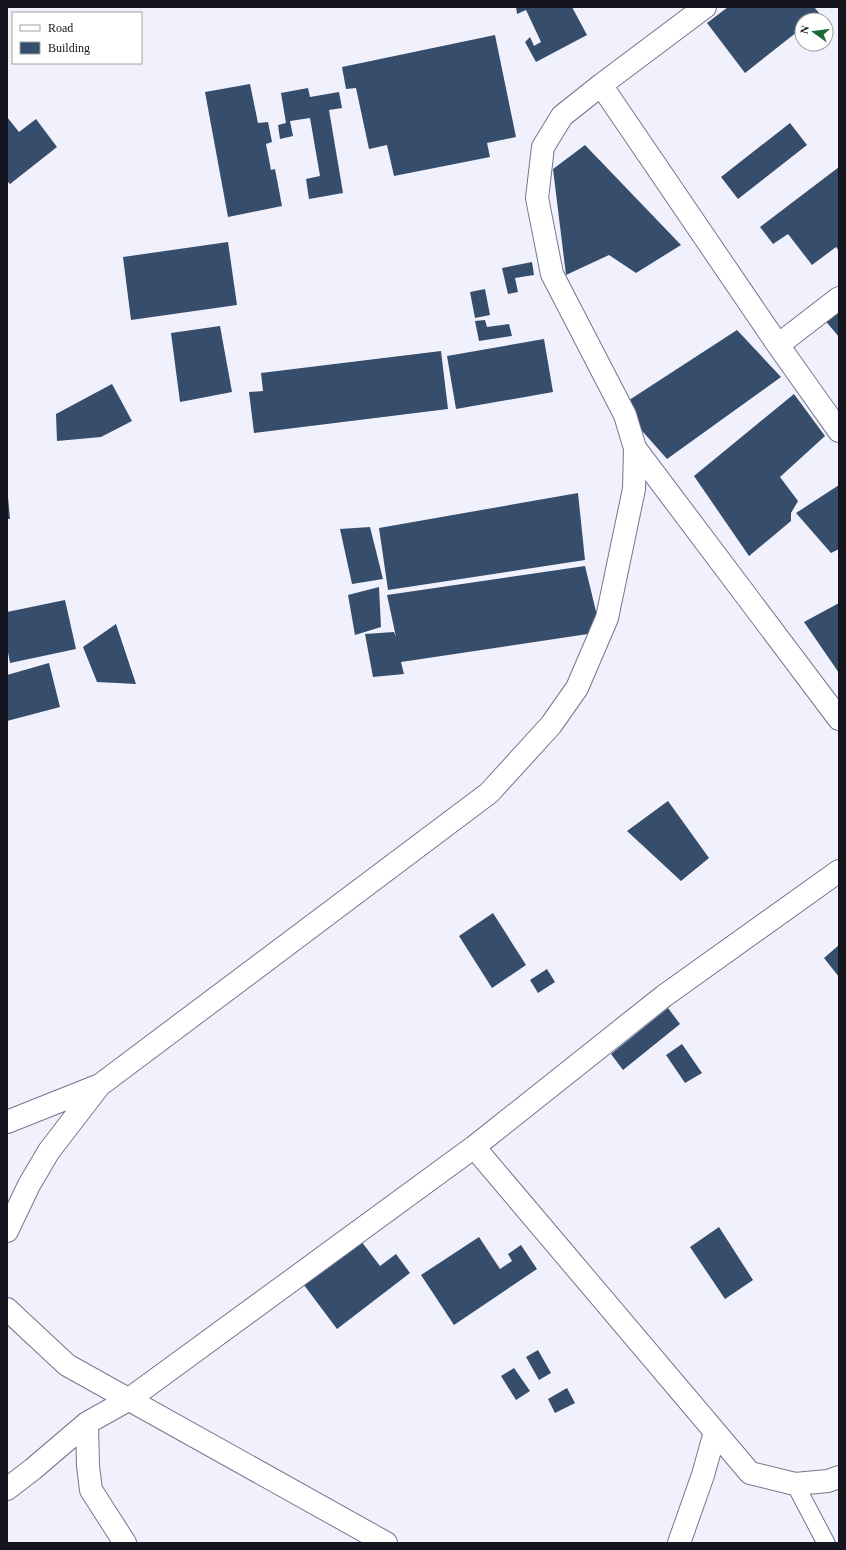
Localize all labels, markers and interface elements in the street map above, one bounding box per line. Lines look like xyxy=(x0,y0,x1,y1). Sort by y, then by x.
legend xyxy=(12,12,142,64)
north arrow xyxy=(794,12,834,52)
text: Road xyxy=(48,21,73,35)
text: N xyxy=(798,24,811,35)
text: Building xyxy=(48,41,90,55)

